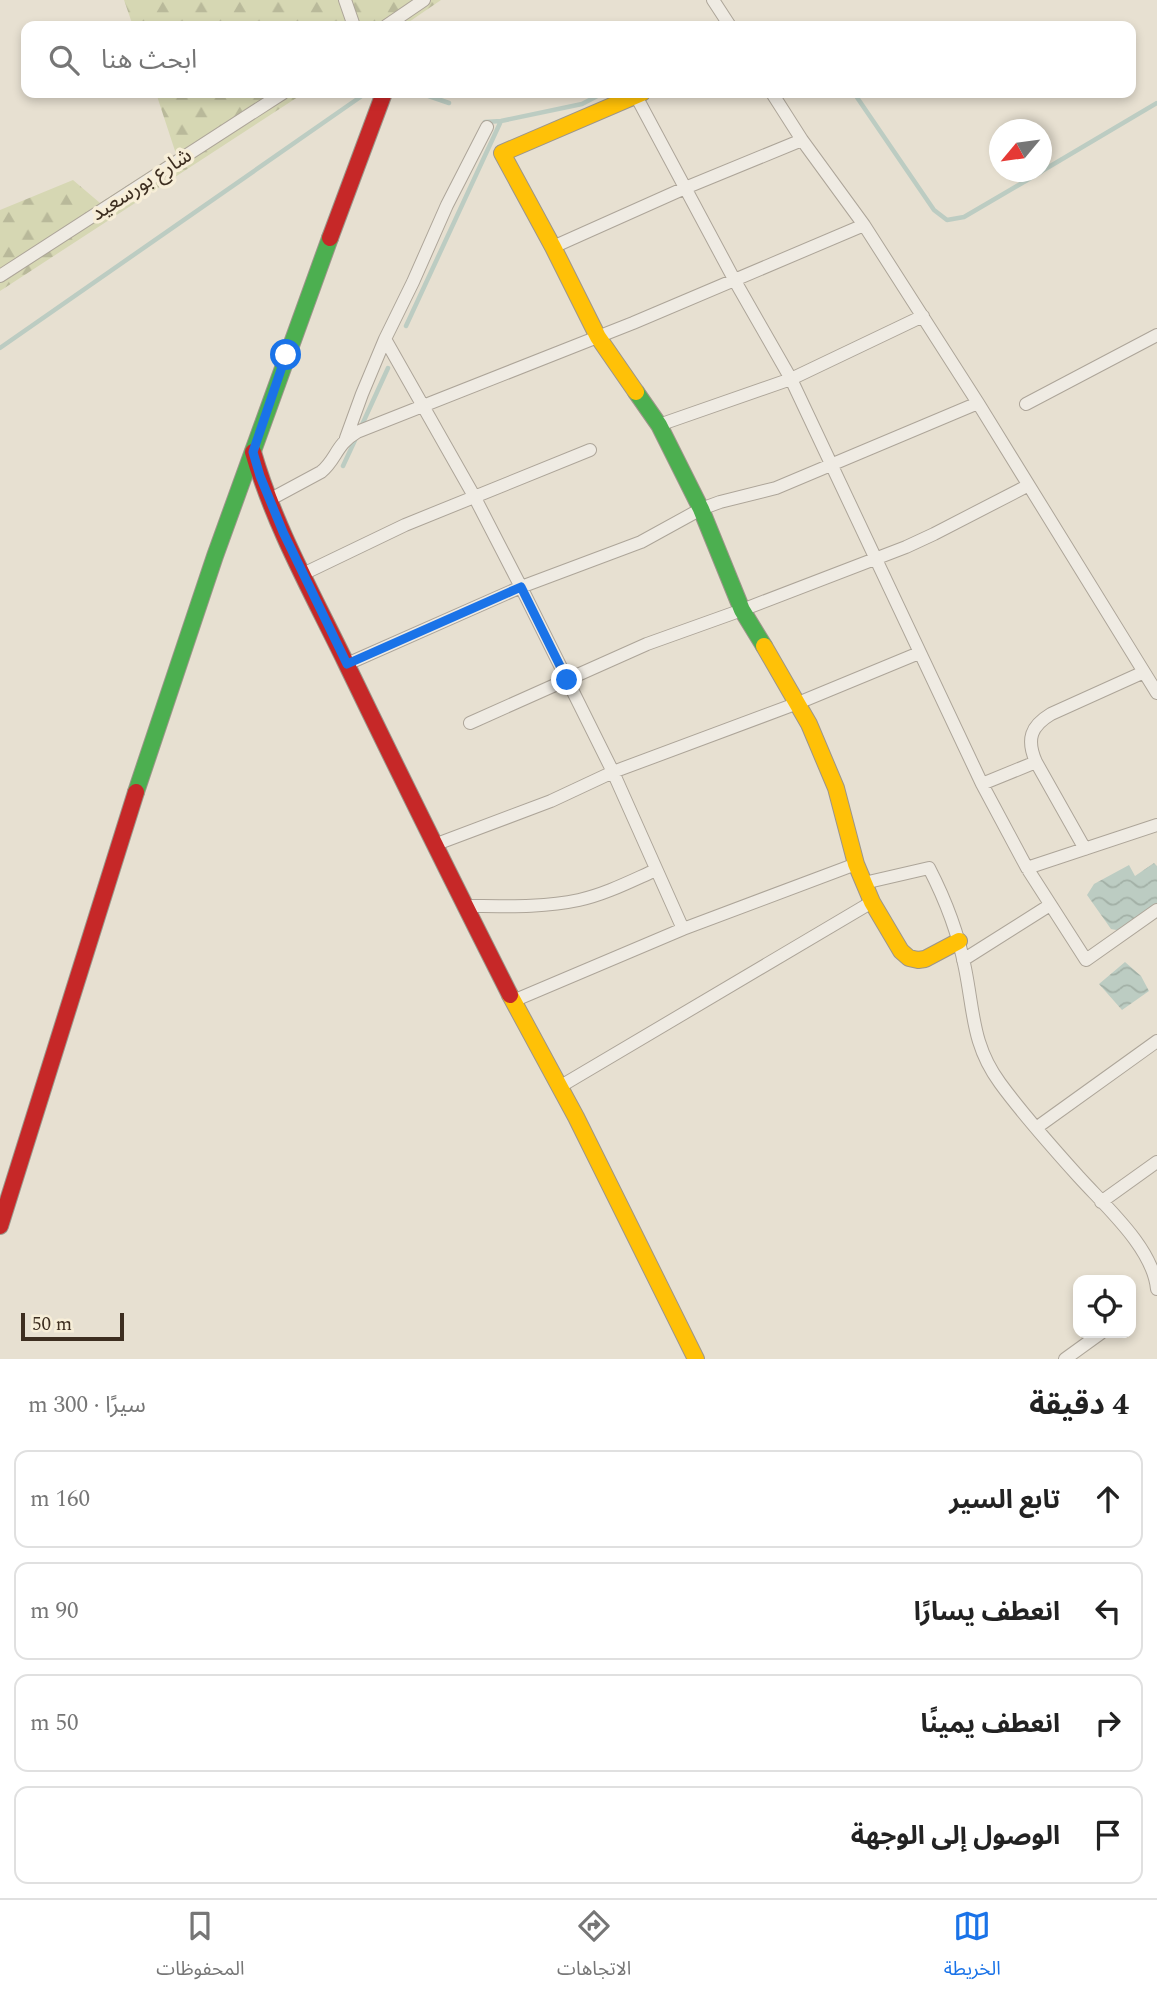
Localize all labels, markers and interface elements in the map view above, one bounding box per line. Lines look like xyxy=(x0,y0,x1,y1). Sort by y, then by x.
search box xyxy=(21,21,1136,98)
text: ابحث هنا xyxy=(101,40,197,80)
icon: search xyxy=(45,41,83,79)
north arrow xyxy=(989,119,1052,182)
street label: شارع بورسعيد xyxy=(85,140,199,230)
route start xyxy=(270,339,301,370)
route end xyxy=(551,664,582,695)
map controls xyxy=(1073,1275,1136,1338)
button: locate xyxy=(1073,1275,1136,1338)
scale bar xyxy=(21,1310,124,1342)
text: 50 m xyxy=(32,1310,72,1339)
text: 4 دقيقة xyxy=(1029,1382,1129,1428)
text: سيرًا · 300 m xyxy=(28,1388,146,1423)
text: تابع السير xyxy=(949,1480,1060,1520)
icon: ahead xyxy=(1089,1480,1127,1518)
text: 160 m xyxy=(30,1482,90,1517)
text: انعطف يسارًا xyxy=(914,1592,1060,1632)
icon: left xyxy=(1089,1592,1127,1630)
text: 90 m xyxy=(30,1594,79,1629)
text: انعطف يمينًا xyxy=(921,1704,1060,1744)
icon: right xyxy=(1089,1704,1127,1742)
text: 50 m xyxy=(30,1706,79,1741)
text: الوصول إلى الوجهة xyxy=(851,1816,1060,1856)
icon: arrive xyxy=(1089,1816,1127,1854)
tab: المحفوظات xyxy=(156,1907,245,1989)
tab: الاتجاهات xyxy=(557,1907,631,1989)
tab: الخريطة xyxy=(944,1907,1001,1989)

